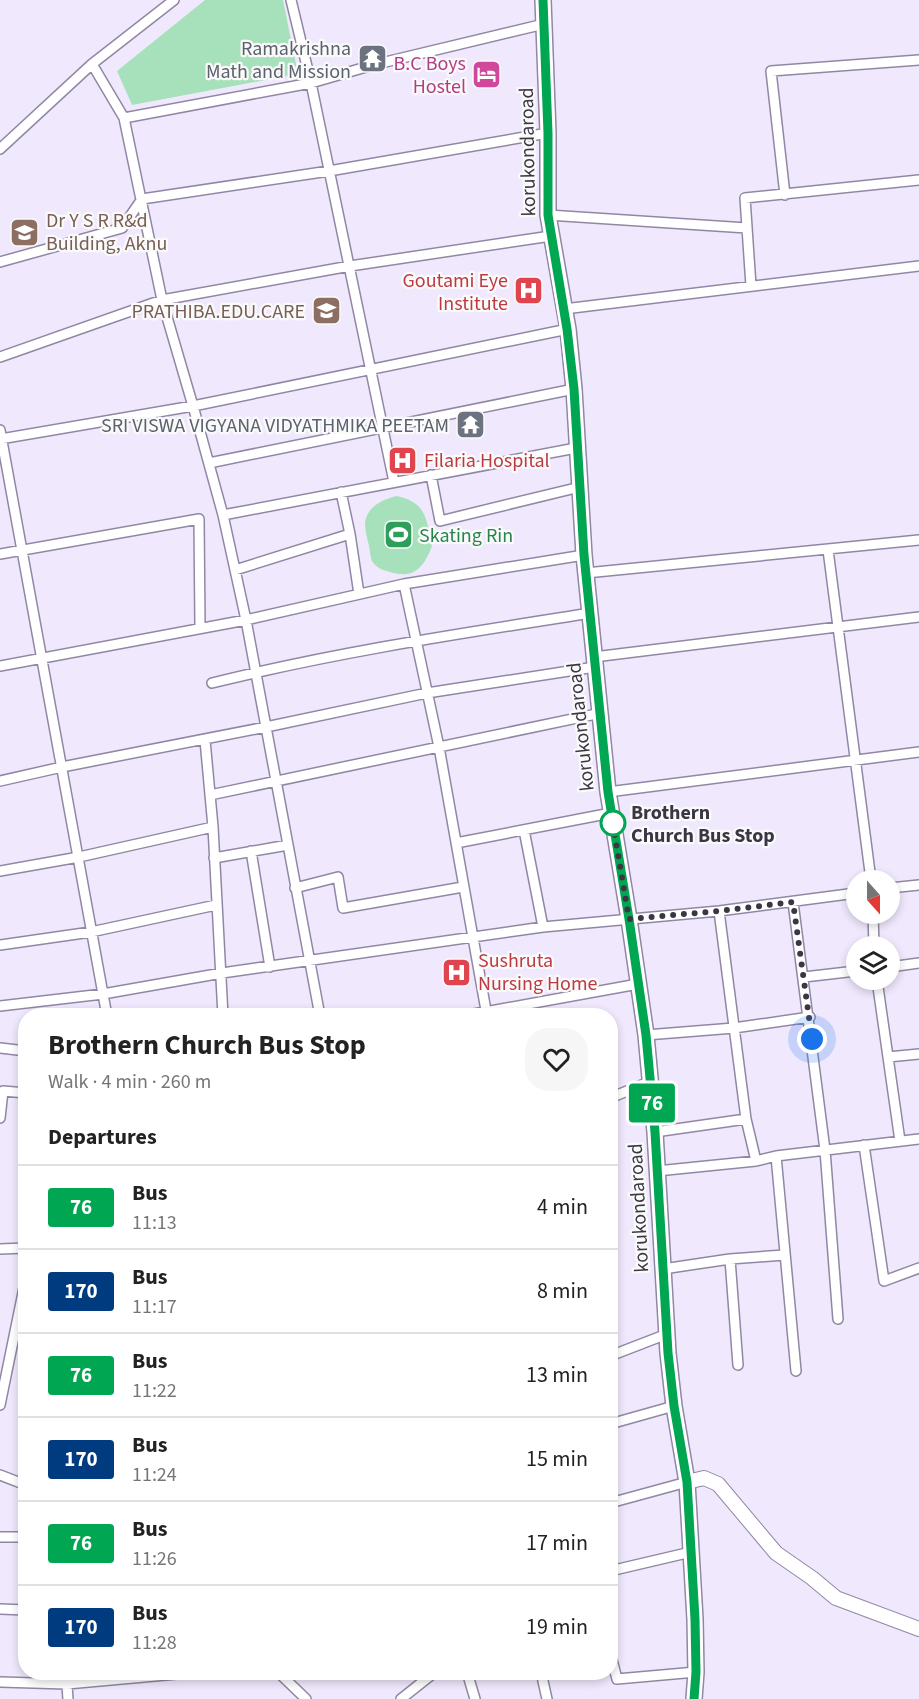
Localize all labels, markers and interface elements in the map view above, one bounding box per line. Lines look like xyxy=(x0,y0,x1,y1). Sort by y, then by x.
place label: Ramakrishna Math and Mission xyxy=(206,35,351,86)
temple icon: Ramakrishna Math and Mission xyxy=(356,43,388,75)
place label: B.C Boys Hostel xyxy=(394,50,466,101)
hotel icon: B.C Boys Hostel xyxy=(471,58,503,90)
street label: korukondaroad xyxy=(513,87,543,217)
place label: Dr Y S R R&d Building, Aknu xyxy=(46,207,167,258)
school or university icon: Dr Y S R R&d Building, Aknu xyxy=(9,216,41,248)
place label: Goutami Eye Institute xyxy=(402,267,508,318)
hospital icon: Goutami Eye Institute xyxy=(513,275,545,307)
school or university icon: PRATHIBA.EDU.CARE xyxy=(310,295,342,327)
place label: PRATHIBA.EDU.CARE xyxy=(131,298,305,326)
temple icon: SRI VISWA VIGYANA VIDYATHMIKA PEETAM xyxy=(454,409,486,441)
place label: SRI VISWA VIGYANA VIDYATHMIKA PEETAM xyxy=(101,412,449,440)
hospital icon: Filaria Hospital xyxy=(387,444,419,476)
place label: Filaria Hospital xyxy=(424,447,550,475)
sports icon: Skating Rin xyxy=(382,519,414,551)
place label: Skating Rin xyxy=(419,522,513,550)
street label: korukondaroad xyxy=(560,661,602,793)
place label: Brothern Church Bus Stop xyxy=(631,799,775,850)
marker: Brothern Church Bus Stop xyxy=(600,810,626,836)
north arrow xyxy=(846,870,900,924)
map controls xyxy=(846,870,900,990)
button: layers xyxy=(846,936,900,990)
place label: Sushruta Nursing Home xyxy=(478,947,597,998)
hospital icon: Sushruta Nursing Home xyxy=(441,956,473,988)
your location xyxy=(797,1024,827,1054)
text: Brothern Church Bus Stop xyxy=(48,1025,366,1065)
button: heart xyxy=(525,1028,588,1091)
text: Walk · 4 min · 260 m xyxy=(48,1068,211,1096)
line badge: 76 xyxy=(625,1084,679,1122)
text: 76 xyxy=(641,1088,663,1118)
text: Departures xyxy=(48,1121,157,1153)
street label: korukondaroad xyxy=(622,1143,656,1273)
text: Bus xyxy=(132,1177,168,1209)
text: 4 min xyxy=(537,1191,588,1223)
text: 76 xyxy=(70,1192,92,1222)
text: 11:13 xyxy=(132,1209,177,1237)
text: Bus xyxy=(132,1261,168,1293)
text: 8 min xyxy=(537,1275,588,1307)
text: 170 xyxy=(64,1276,98,1306)
text: 11:17 xyxy=(132,1293,177,1321)
text: Bus xyxy=(132,1345,168,1377)
text: 13 min xyxy=(526,1359,588,1391)
text: 76 xyxy=(70,1360,92,1390)
text: 11:22 xyxy=(132,1377,177,1405)
text: Bus xyxy=(132,1429,168,1461)
text: 15 min xyxy=(526,1443,588,1475)
text: 170 xyxy=(64,1444,98,1474)
text: 11:24 xyxy=(132,1461,177,1489)
text: Bus xyxy=(132,1513,168,1545)
text: 17 min xyxy=(526,1527,588,1559)
text: 76 xyxy=(70,1528,92,1558)
text: 11:26 xyxy=(132,1545,177,1573)
text: Bus xyxy=(132,1597,168,1629)
text: 19 min xyxy=(526,1611,588,1643)
text: 170 xyxy=(64,1612,98,1642)
text: 11:28 xyxy=(132,1629,177,1657)

